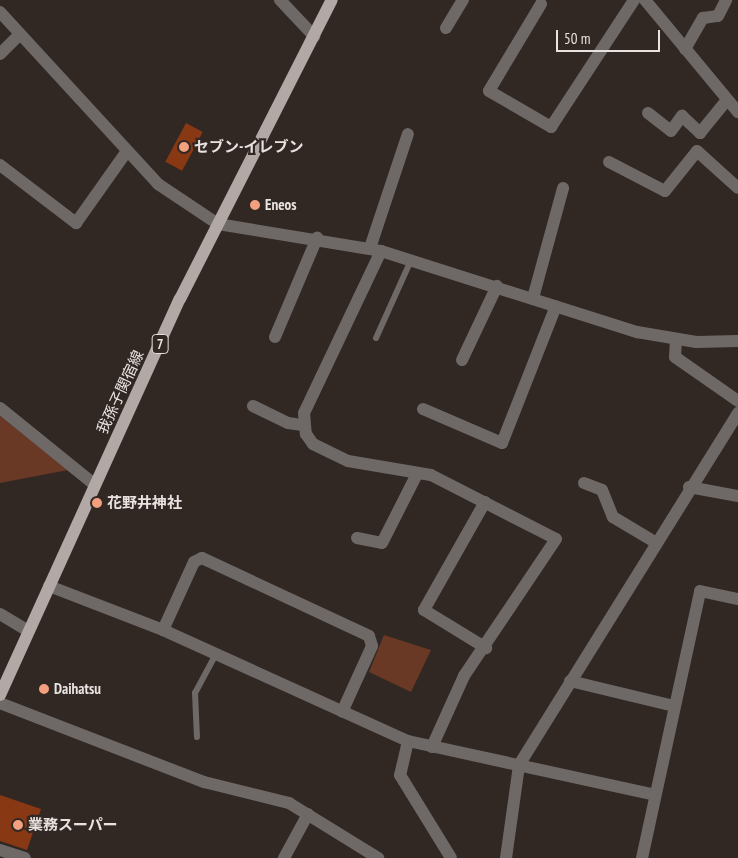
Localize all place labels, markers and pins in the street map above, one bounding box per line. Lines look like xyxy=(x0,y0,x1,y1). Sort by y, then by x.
place label: セブン-イレブン xyxy=(194,138,303,156)
marker: セブン-イレブン xyxy=(178,141,190,153)
place label: Eneos xyxy=(265,196,297,214)
marker: Eneos xyxy=(249,199,261,211)
place label: 花野井神社 xyxy=(107,494,182,512)
marker: 花野井神社 xyxy=(91,497,103,509)
place label: Daihatsu xyxy=(54,680,101,698)
marker: Daihatsu xyxy=(38,683,50,695)
place label: 業務スーパー xyxy=(28,816,118,834)
marker: 業務スーパー xyxy=(12,819,24,831)

